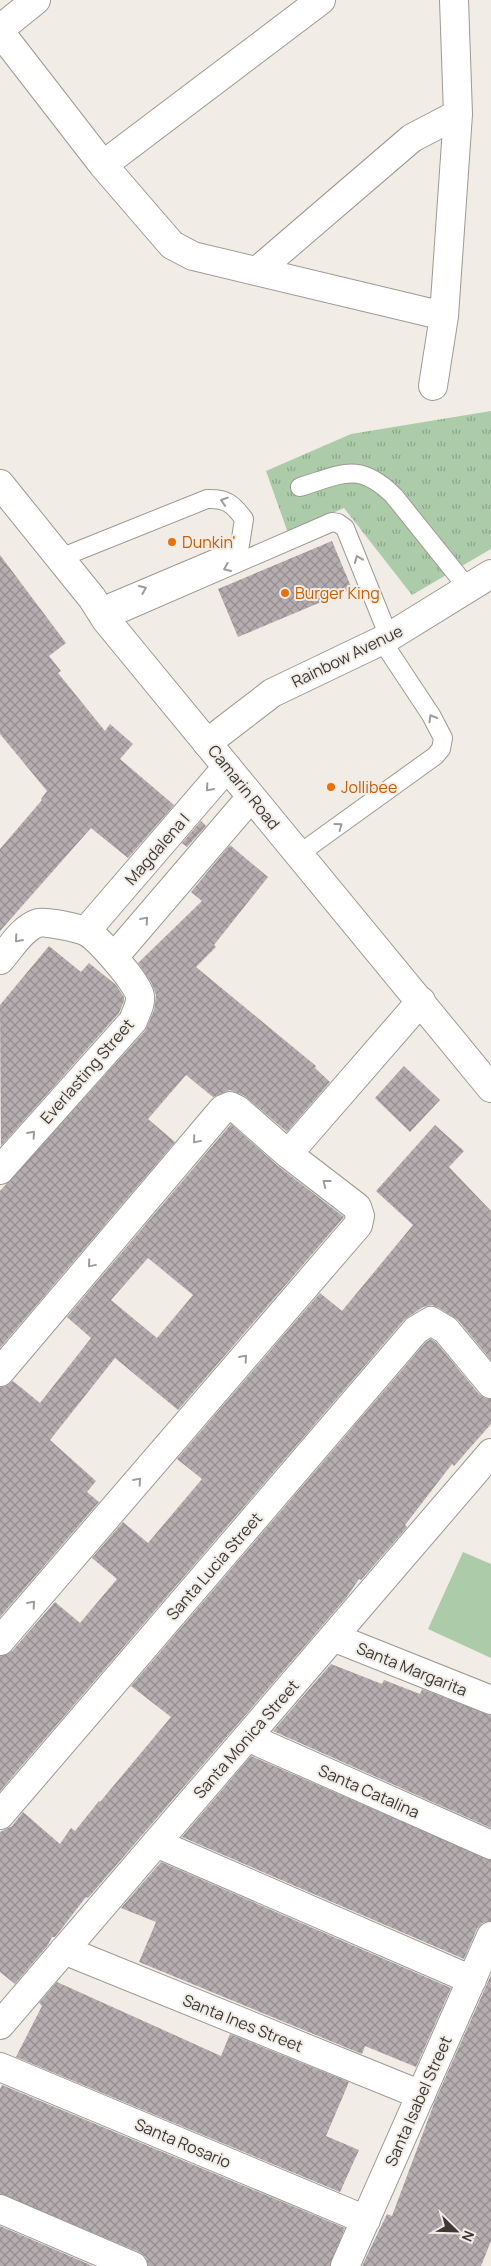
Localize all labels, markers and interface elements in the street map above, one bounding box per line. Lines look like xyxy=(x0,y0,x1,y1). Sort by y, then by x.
one-way arrow xyxy=(220,497,228,507)
place label: Dunkin' xyxy=(182,531,236,553)
marker: Dunkin' xyxy=(166,536,178,548)
one-way arrow xyxy=(353,555,364,564)
one-way arrow xyxy=(223,561,232,572)
place label: Burger King xyxy=(295,582,380,604)
one-way arrow xyxy=(138,585,147,596)
marker: Burger King xyxy=(279,587,291,599)
street label: Rainbow Avenue xyxy=(288,620,406,692)
one-way arrow xyxy=(428,714,438,723)
street label: Camarin Road xyxy=(203,740,285,834)
place label: Jollibee xyxy=(341,776,397,798)
marker: Jollibee xyxy=(325,781,337,793)
one-way arrow xyxy=(206,782,215,791)
street label: Magdalena I xyxy=(120,808,194,890)
one-way arrow xyxy=(333,823,343,832)
one-way arrow xyxy=(140,916,149,925)
one-way arrow xyxy=(15,934,24,943)
street label: Everlasting Street xyxy=(35,1014,139,1128)
one-way arrow xyxy=(27,1130,36,1139)
one-way arrow xyxy=(193,1135,202,1144)
one-way arrow xyxy=(322,1180,331,1189)
one-way arrow xyxy=(88,1259,97,1268)
one-way arrow xyxy=(238,1354,247,1363)
one-way arrow xyxy=(132,1478,141,1487)
street label: Santa Lucia Street xyxy=(161,1508,267,1624)
one-way arrow xyxy=(26,1601,35,1610)
street label: Santa Margarita xyxy=(353,1637,471,1701)
street label: Santa Monica Street xyxy=(188,1675,304,1803)
street label: Santa Catalina xyxy=(315,1759,423,1823)
street label: Santa Ines Street xyxy=(180,1989,306,2057)
street label: Santa Isabel Street xyxy=(379,2032,457,2170)
street label: Santa Rosario xyxy=(132,2113,234,2173)
north arrow xyxy=(431,2206,481,2256)
text: N xyxy=(458,2228,479,2245)

